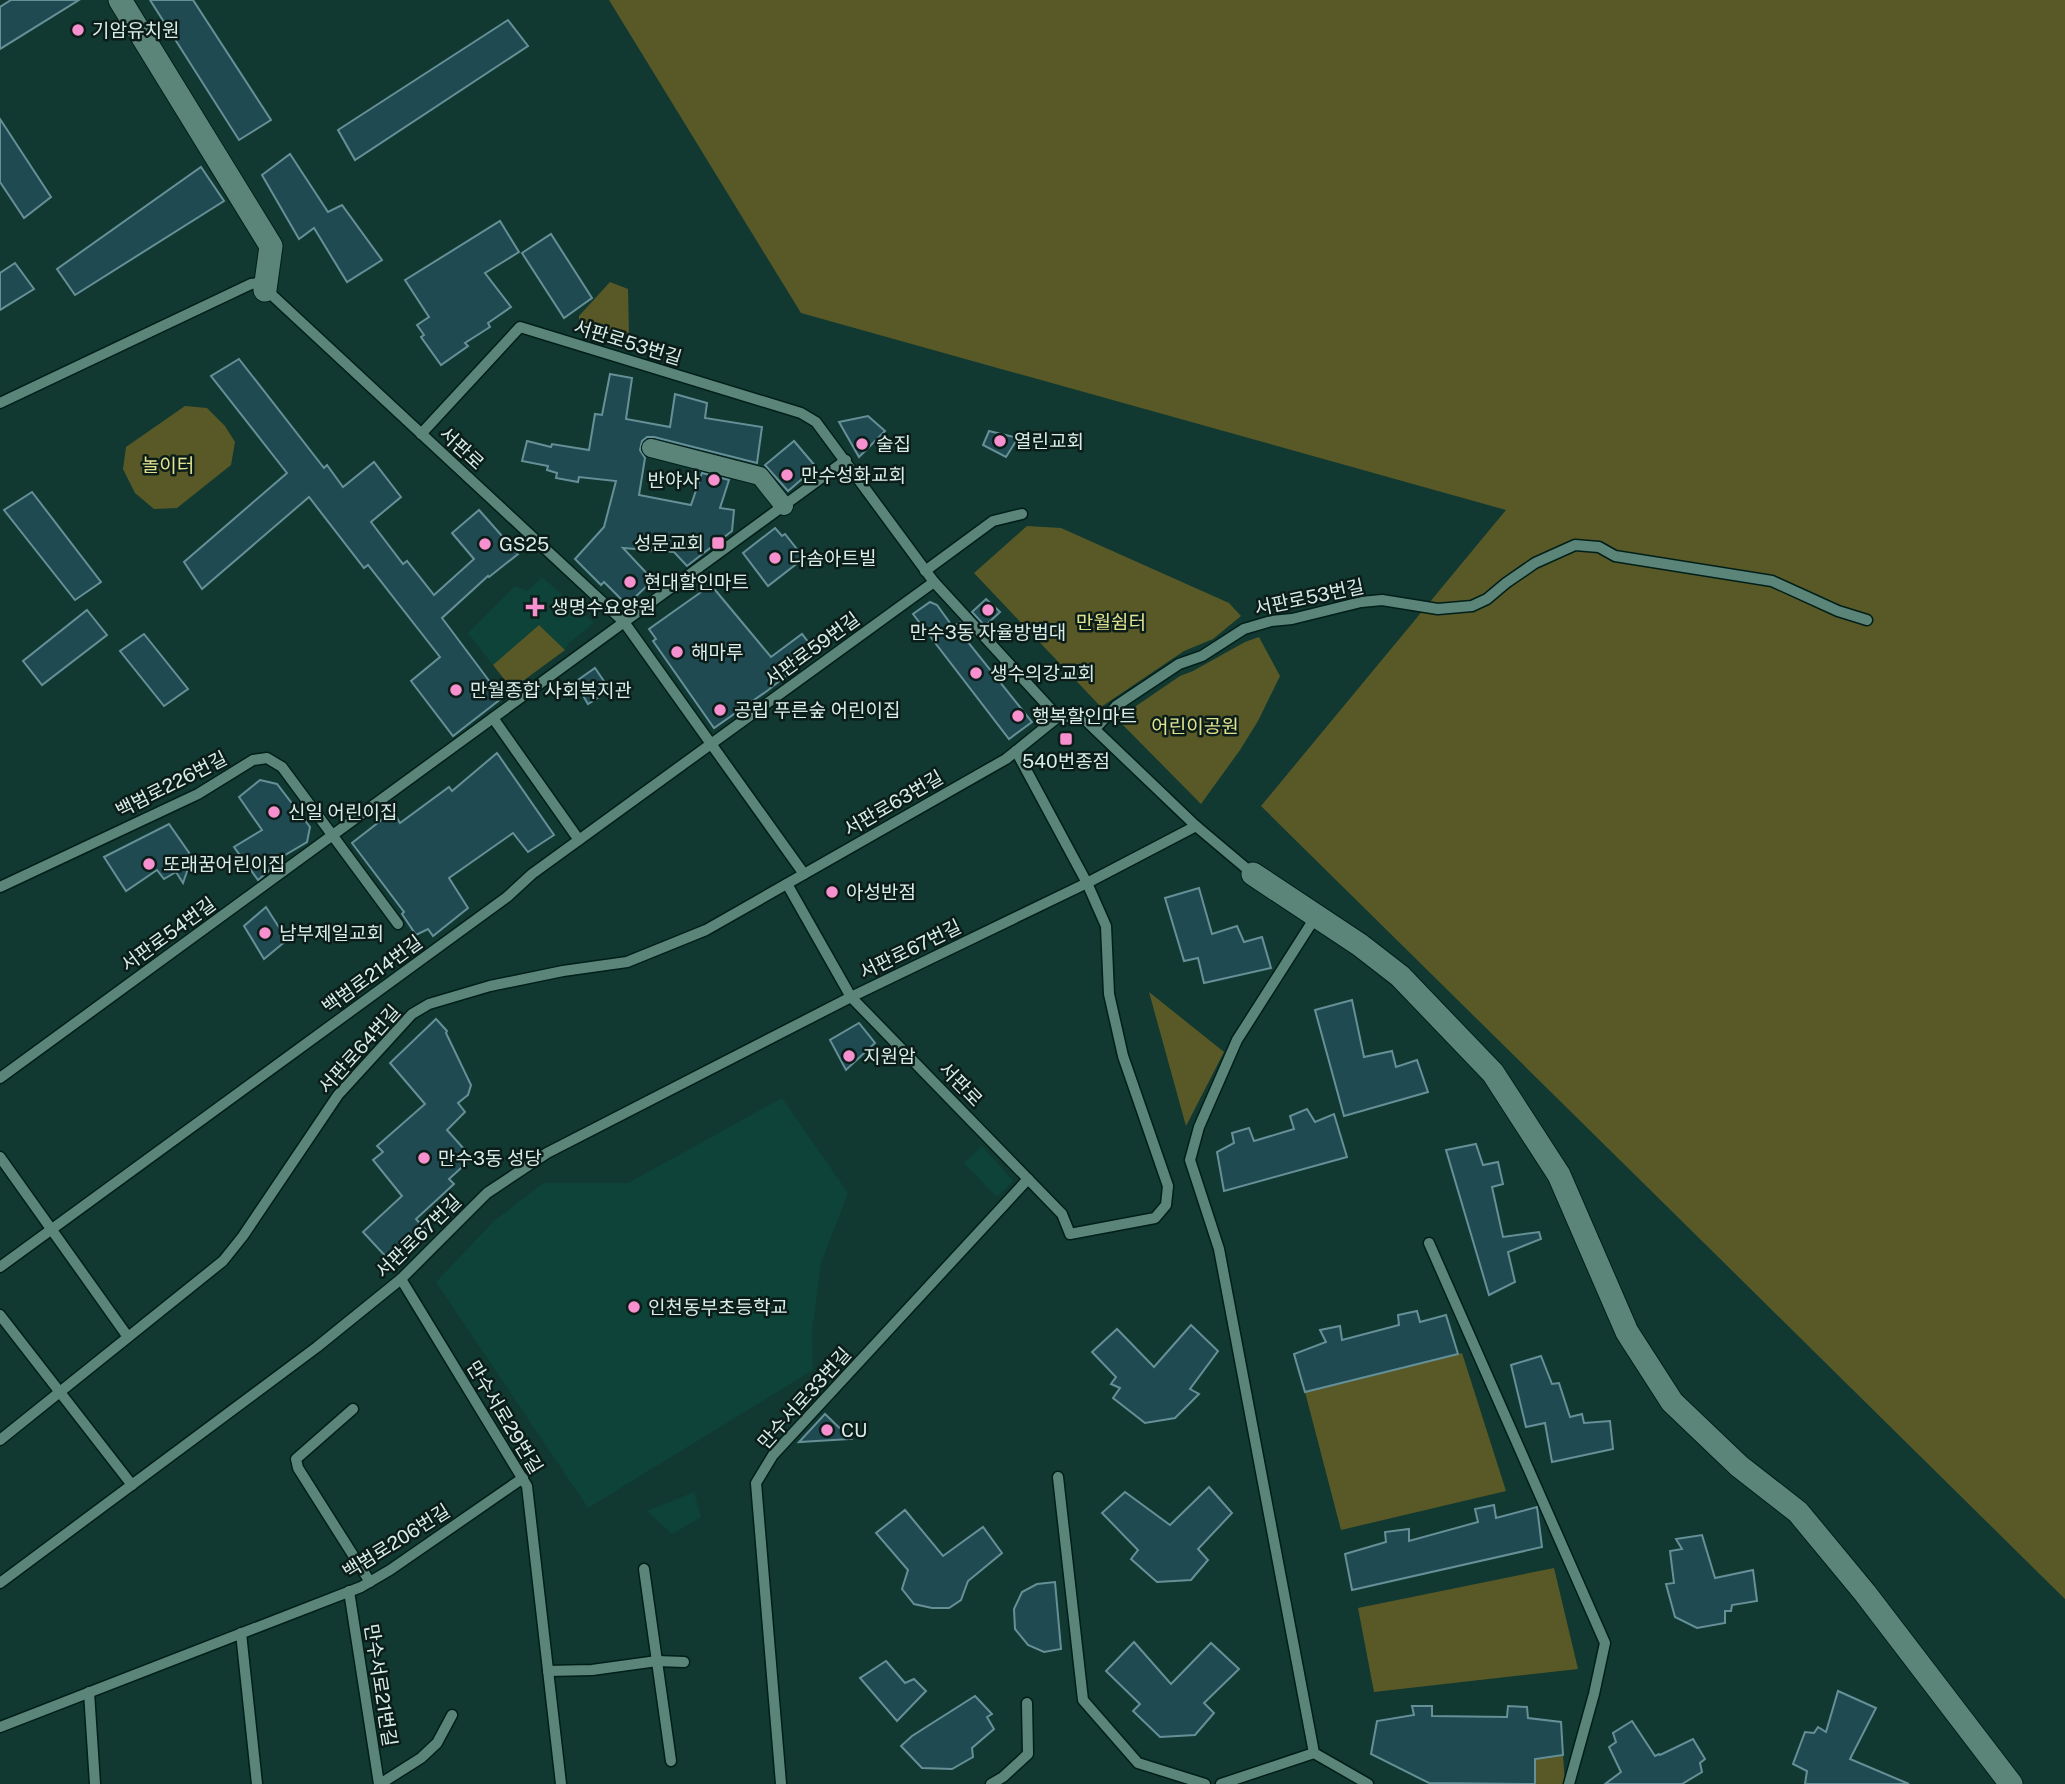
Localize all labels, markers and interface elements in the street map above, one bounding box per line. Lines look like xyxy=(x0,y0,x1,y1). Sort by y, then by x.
place label: 기암유치원 xyxy=(92,19,179,41)
marker: 기암유치원 xyxy=(70,22,86,38)
street label: 서판로53번길 xyxy=(571,315,685,369)
street label: 서판로 xyxy=(435,422,489,474)
place label: 열린교회 xyxy=(1014,430,1084,452)
place label: 술집 xyxy=(876,433,911,455)
marker: 열린교회 xyxy=(992,433,1008,449)
marker: 술집 xyxy=(854,436,870,452)
park label: 놀이터 xyxy=(142,454,194,476)
place label: 만수성화교회 xyxy=(801,464,906,486)
marker: 만수성화교회 xyxy=(779,467,795,483)
place label: 반야사 xyxy=(648,469,700,491)
marker: 반야사 xyxy=(706,472,722,488)
place label: 성문교회 xyxy=(634,532,704,554)
place label: GS25 xyxy=(499,533,549,555)
marker: 성문교회 xyxy=(710,535,726,551)
marker: GS25 xyxy=(477,536,493,552)
place label: 다솜아트빌 xyxy=(789,547,876,569)
marker: 다솜아트빌 xyxy=(767,550,783,566)
place label: 현대할인마트 xyxy=(644,571,749,593)
marker: 현대할인마트 xyxy=(622,574,638,590)
street label: 서판로53번길 xyxy=(1252,575,1366,619)
place label: 생명수요양원 xyxy=(551,596,656,618)
marker: 생명수요양원 xyxy=(525,597,545,617)
marker: 만수3동 자율방범대 xyxy=(980,602,996,618)
street label: 서판로59번길 xyxy=(760,607,864,691)
park label: 만월쉼터 xyxy=(1076,611,1146,633)
place label: 만수3동 자율방범대 xyxy=(910,621,1066,643)
place label: 해마루 xyxy=(691,641,743,663)
marker: 해마루 xyxy=(669,644,685,660)
place label: 생수의강교회 xyxy=(990,662,1095,684)
marker: 생수의강교회 xyxy=(968,665,984,681)
place label: 만월종합 사회복지관 xyxy=(470,679,632,701)
marker: 만월종합 사회복지관 xyxy=(448,682,464,698)
place label: 공립 푸른숲 어린이집 xyxy=(734,699,901,721)
marker: 공립 푸른숲 어린이집 xyxy=(712,702,728,718)
place label: 행복할인마트 xyxy=(1032,705,1137,727)
marker: 행복할인마트 xyxy=(1010,708,1026,724)
park label: 어린이공원 xyxy=(1151,715,1239,737)
marker: 540번종점 xyxy=(1058,731,1074,747)
street label: 백범로226번길 xyxy=(112,747,230,821)
place label: 540번종점 xyxy=(1022,750,1110,772)
street label: 서판로63번길 xyxy=(839,766,947,840)
place label: 신일 어린이집 xyxy=(288,801,398,823)
marker: 신일 어린이집 xyxy=(266,804,282,820)
place label: 또래꿈어린이집 xyxy=(163,853,285,875)
marker: 또래꿈어린이집 xyxy=(141,856,157,872)
place label: 아성반점 xyxy=(846,881,916,903)
marker: 아성반점 xyxy=(824,884,840,900)
street label: 서판로54번길 xyxy=(116,892,220,976)
street label: 서판로67번길 xyxy=(856,915,964,983)
place label: 남부제일교회 xyxy=(279,922,384,944)
marker: 남부제일교회 xyxy=(257,925,273,941)
street label: 백범로214번길 xyxy=(318,930,426,1018)
street label: 서판로64번길 xyxy=(314,1000,404,1098)
place label: 지원암 xyxy=(863,1045,916,1067)
marker: 지원암 xyxy=(841,1048,857,1064)
street label: 서판로 xyxy=(935,1057,987,1111)
place label: 만수3동 성당 xyxy=(438,1147,542,1169)
marker: 만수3동 성당 xyxy=(416,1150,432,1166)
street label: 서판로67번길 xyxy=(371,1190,465,1282)
place label: 인천동부초등학교 xyxy=(648,1296,788,1318)
marker: 인천동부초등학교 xyxy=(626,1299,642,1315)
street label: 만수서로33번길 xyxy=(753,1343,855,1453)
street label: 만수서로29번길 xyxy=(463,1356,547,1478)
place label: CU xyxy=(841,1419,867,1441)
marker: CU xyxy=(819,1422,835,1438)
street label: 백범로206번길 xyxy=(338,1499,454,1583)
street label: 만수서로21번길 xyxy=(360,1622,402,1748)

